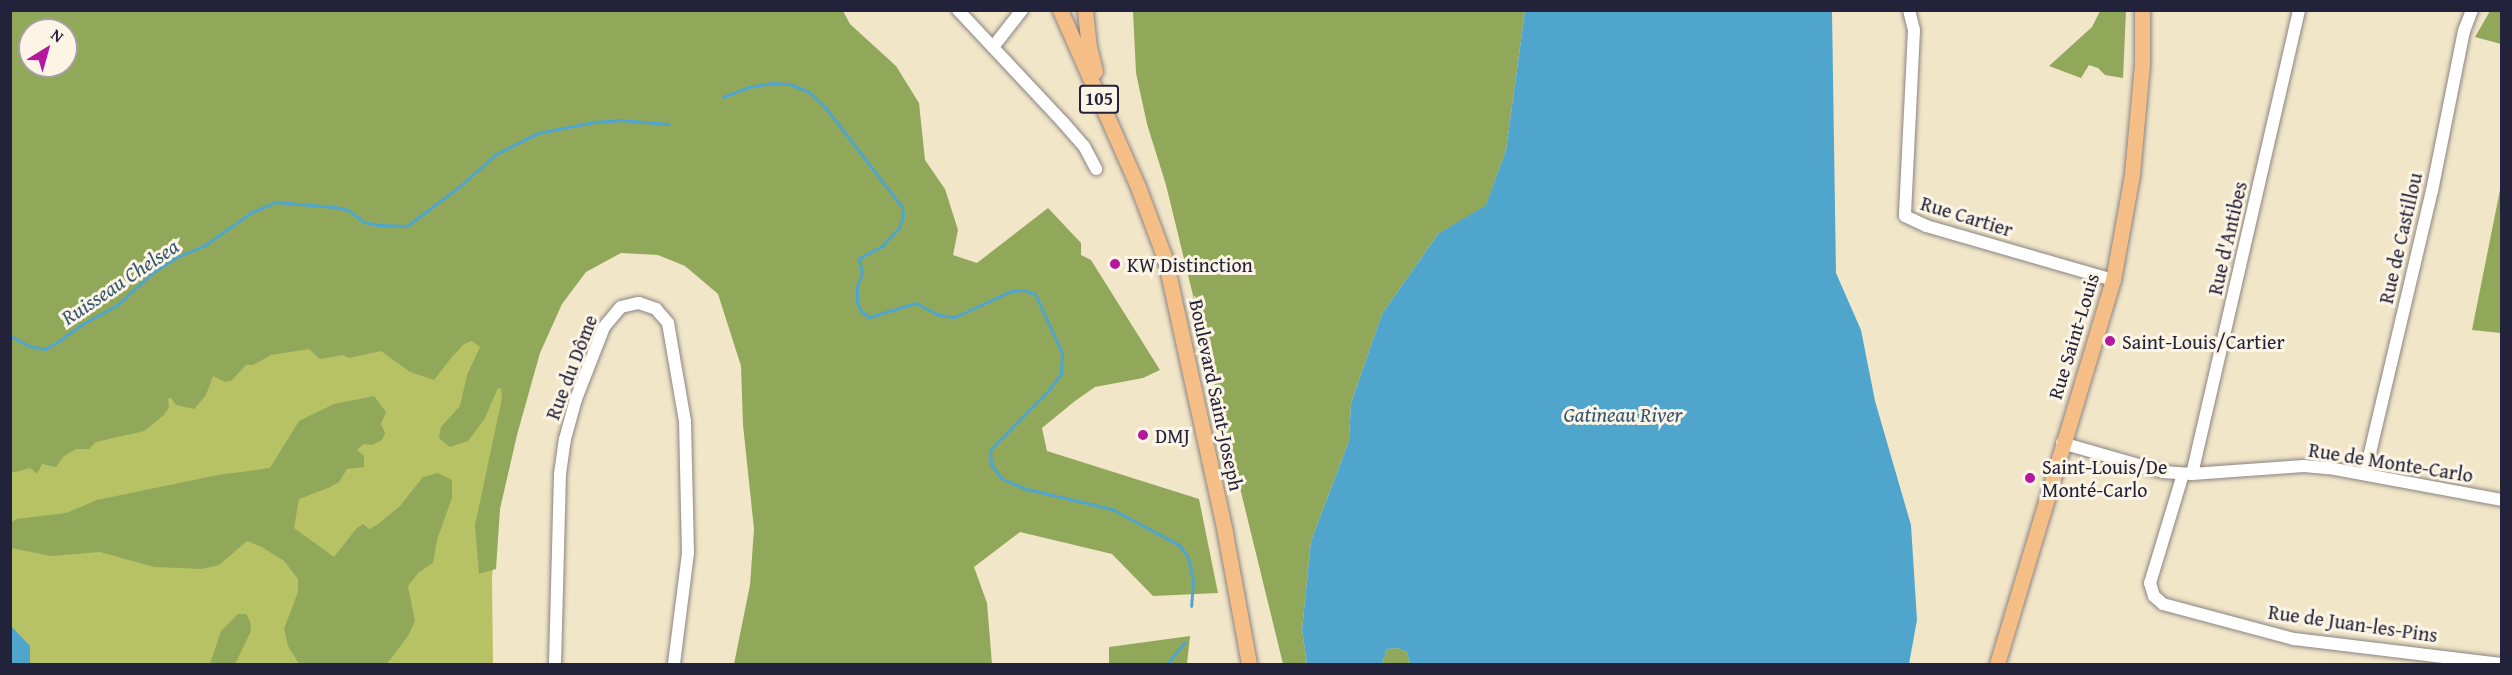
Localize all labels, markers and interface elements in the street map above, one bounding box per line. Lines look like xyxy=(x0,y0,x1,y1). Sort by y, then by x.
north arrow xyxy=(18,18,78,78)
text: N xyxy=(46,22,69,48)
road number: 105 xyxy=(1078,84,1120,114)
street label: Rue de Castillou xyxy=(2373,170,2427,306)
street label: Rue d'Antibes xyxy=(2202,179,2252,297)
street label: Rue Cartier xyxy=(1918,191,2016,241)
water label: Ruisseau Chelsea xyxy=(57,234,183,330)
place label: KW Distinction xyxy=(1127,252,1253,276)
marker: KW Distinction xyxy=(1108,257,1122,271)
street label: Rue Saint-Louis xyxy=(2042,270,2104,402)
street label: Boulevard Saint-Joseph xyxy=(1185,297,1249,493)
street label: Rue du Dôme xyxy=(540,311,602,423)
place label: Saint-Louis/Cartier xyxy=(2122,329,2285,353)
marker: Saint-Louis/Cartier xyxy=(2103,334,2117,348)
water label: Gatineau River xyxy=(1564,402,1682,428)
place label: DMJ xyxy=(1155,423,1190,447)
marker: DMJ xyxy=(1136,428,1150,442)
street label: Rue de Monte-Carlo xyxy=(2307,437,2475,487)
place label: Saint-Louis/De Monté-Carlo xyxy=(2042,454,2167,501)
marker: Saint-Louis/De Monté-Carlo xyxy=(2023,471,2037,485)
street label: Rue de Juan-les-Pins xyxy=(2267,599,2439,647)

